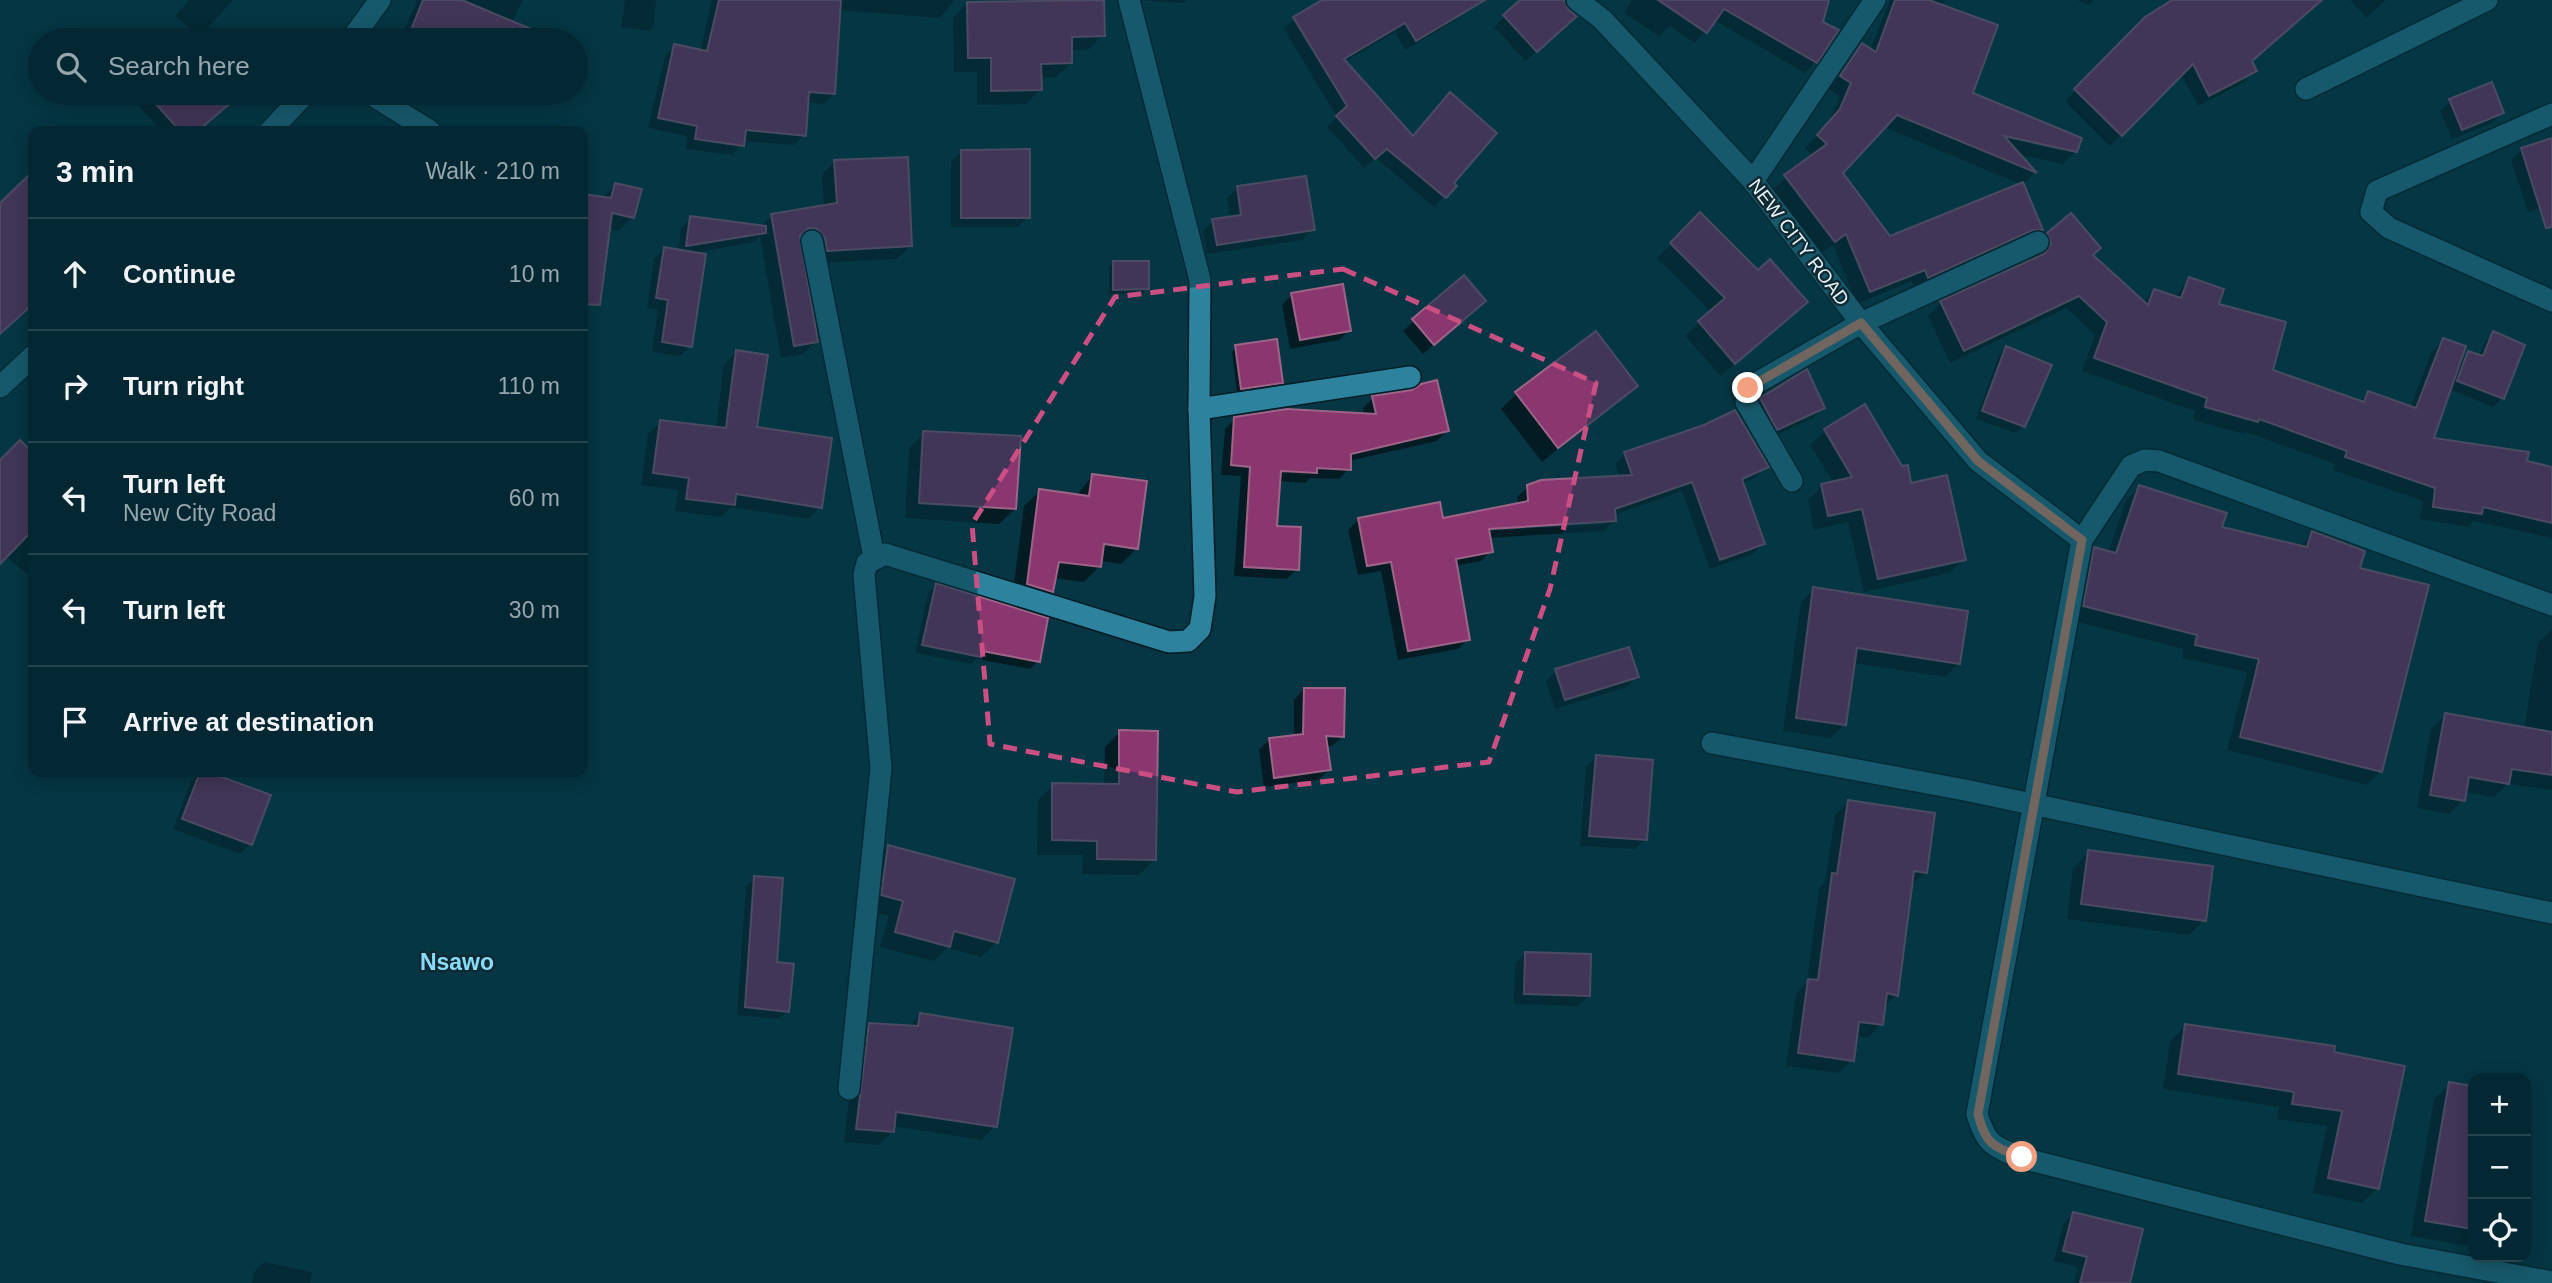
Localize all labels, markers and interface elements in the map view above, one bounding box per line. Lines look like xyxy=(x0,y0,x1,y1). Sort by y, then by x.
search box xyxy=(28,28,588,105)
icon: search xyxy=(52,48,90,86)
text: Search here xyxy=(108,51,250,81)
text: 3 min xyxy=(56,155,134,188)
text: Walk · 210 m xyxy=(425,158,560,184)
street label: NEW CITY ROAD xyxy=(1745,175,1853,309)
icon: ahead xyxy=(56,255,94,293)
text: Continue xyxy=(123,259,236,289)
text: 10 m xyxy=(509,261,560,287)
icon: right xyxy=(56,367,94,405)
text: Turn right xyxy=(123,371,244,401)
route end xyxy=(1732,372,1763,403)
text: 110 m xyxy=(498,373,560,399)
text: Turn left xyxy=(123,469,225,499)
icon: left xyxy=(56,479,94,517)
text: 60 m xyxy=(509,485,560,511)
text: New City Road xyxy=(123,500,276,526)
icon: left xyxy=(56,591,94,629)
text: Turn left xyxy=(123,595,225,625)
text: 30 m xyxy=(509,597,560,623)
icon: arrive xyxy=(56,703,94,741)
text: Arrive at destination xyxy=(123,707,374,737)
district label: Nsawo xyxy=(420,949,494,975)
map controls xyxy=(2468,1073,2531,1262)
button: + xyxy=(2468,1073,2531,1136)
button: − xyxy=(2468,1136,2531,1199)
route start xyxy=(2006,1141,2037,1172)
button: locate xyxy=(2468,1199,2531,1262)

